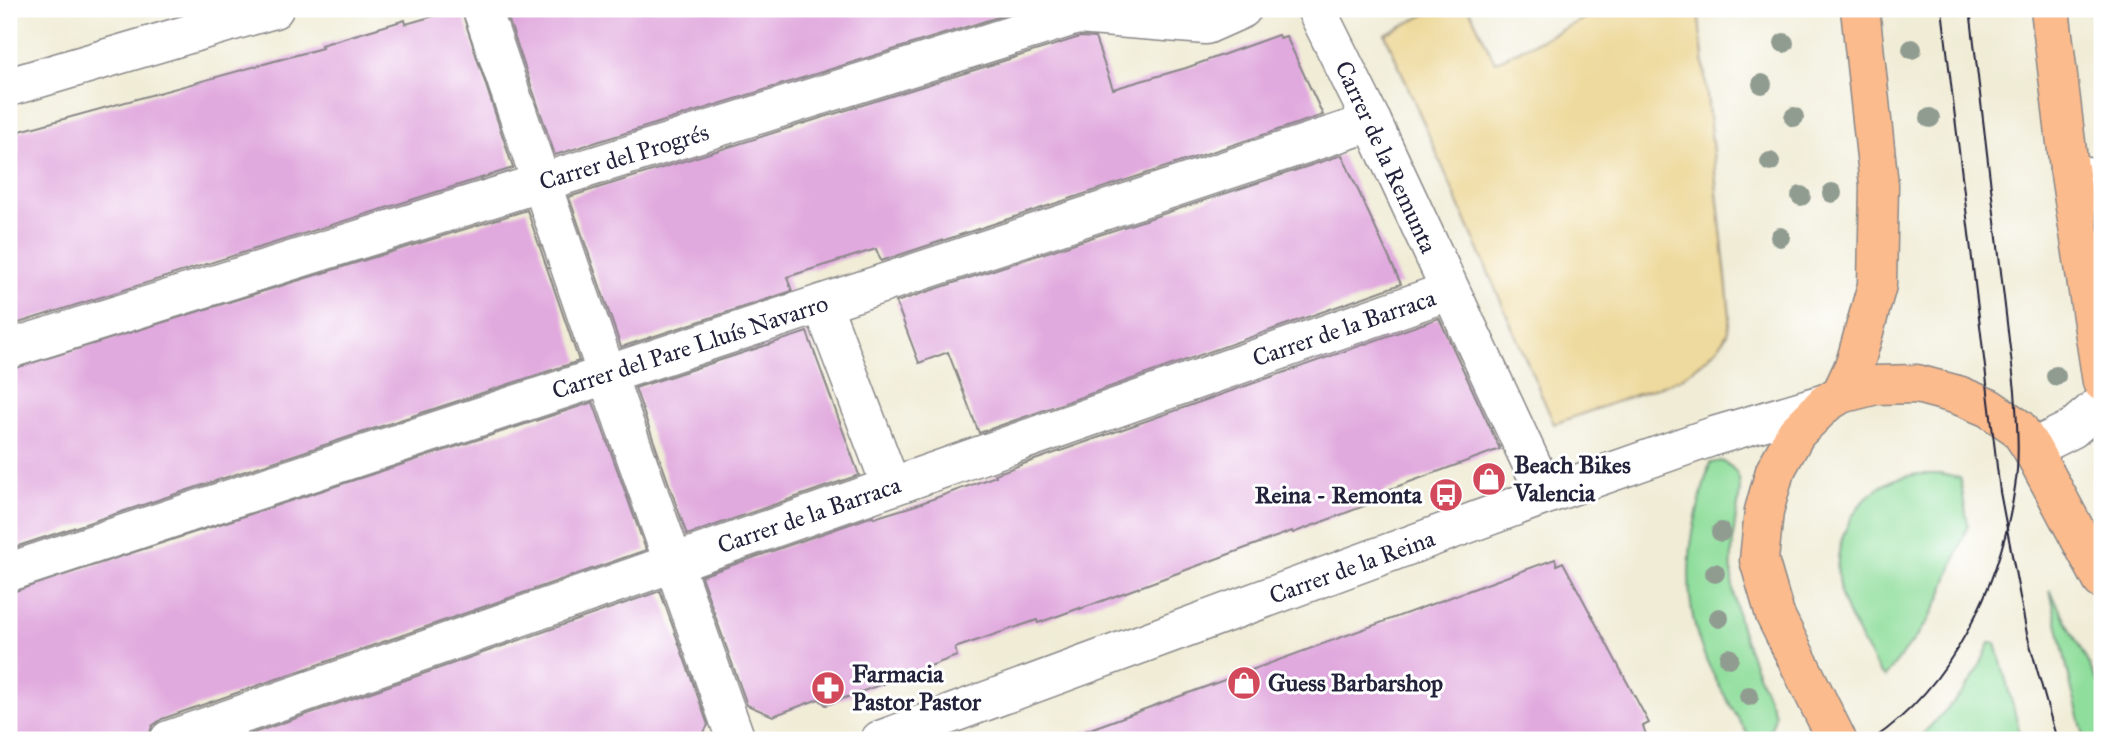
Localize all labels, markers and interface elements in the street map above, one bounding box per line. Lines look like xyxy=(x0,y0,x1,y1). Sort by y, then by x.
street label: Carrer de la Remunta xyxy=(1328,56,1444,259)
street label: Carrer del Progrés xyxy=(536,117,712,197)
street label: Carrer de la Barraca xyxy=(1248,282,1440,373)
street label: Carrer del Pare Lluís Navarro xyxy=(548,288,832,406)
place label: Beach Bikes Valencia xyxy=(1513,450,1631,508)
shop icon: Beach Bikes Valencia xyxy=(1470,460,1508,498)
street label: Carrer de la Barraca xyxy=(713,469,905,560)
bus stop icon: Reina - Remonta xyxy=(1427,476,1465,514)
place label: Reina - Remonta xyxy=(1255,480,1423,510)
street label: Carrer de la Reina xyxy=(1265,523,1440,611)
place label: Farmacia Pastor Pastor xyxy=(852,659,982,717)
shop icon: Guess Barbarshop xyxy=(1225,664,1263,702)
place label: Guess Barbarshop xyxy=(1268,668,1443,698)
pharmacy icon: Farmacia Pastor Pastor xyxy=(809,669,847,707)

